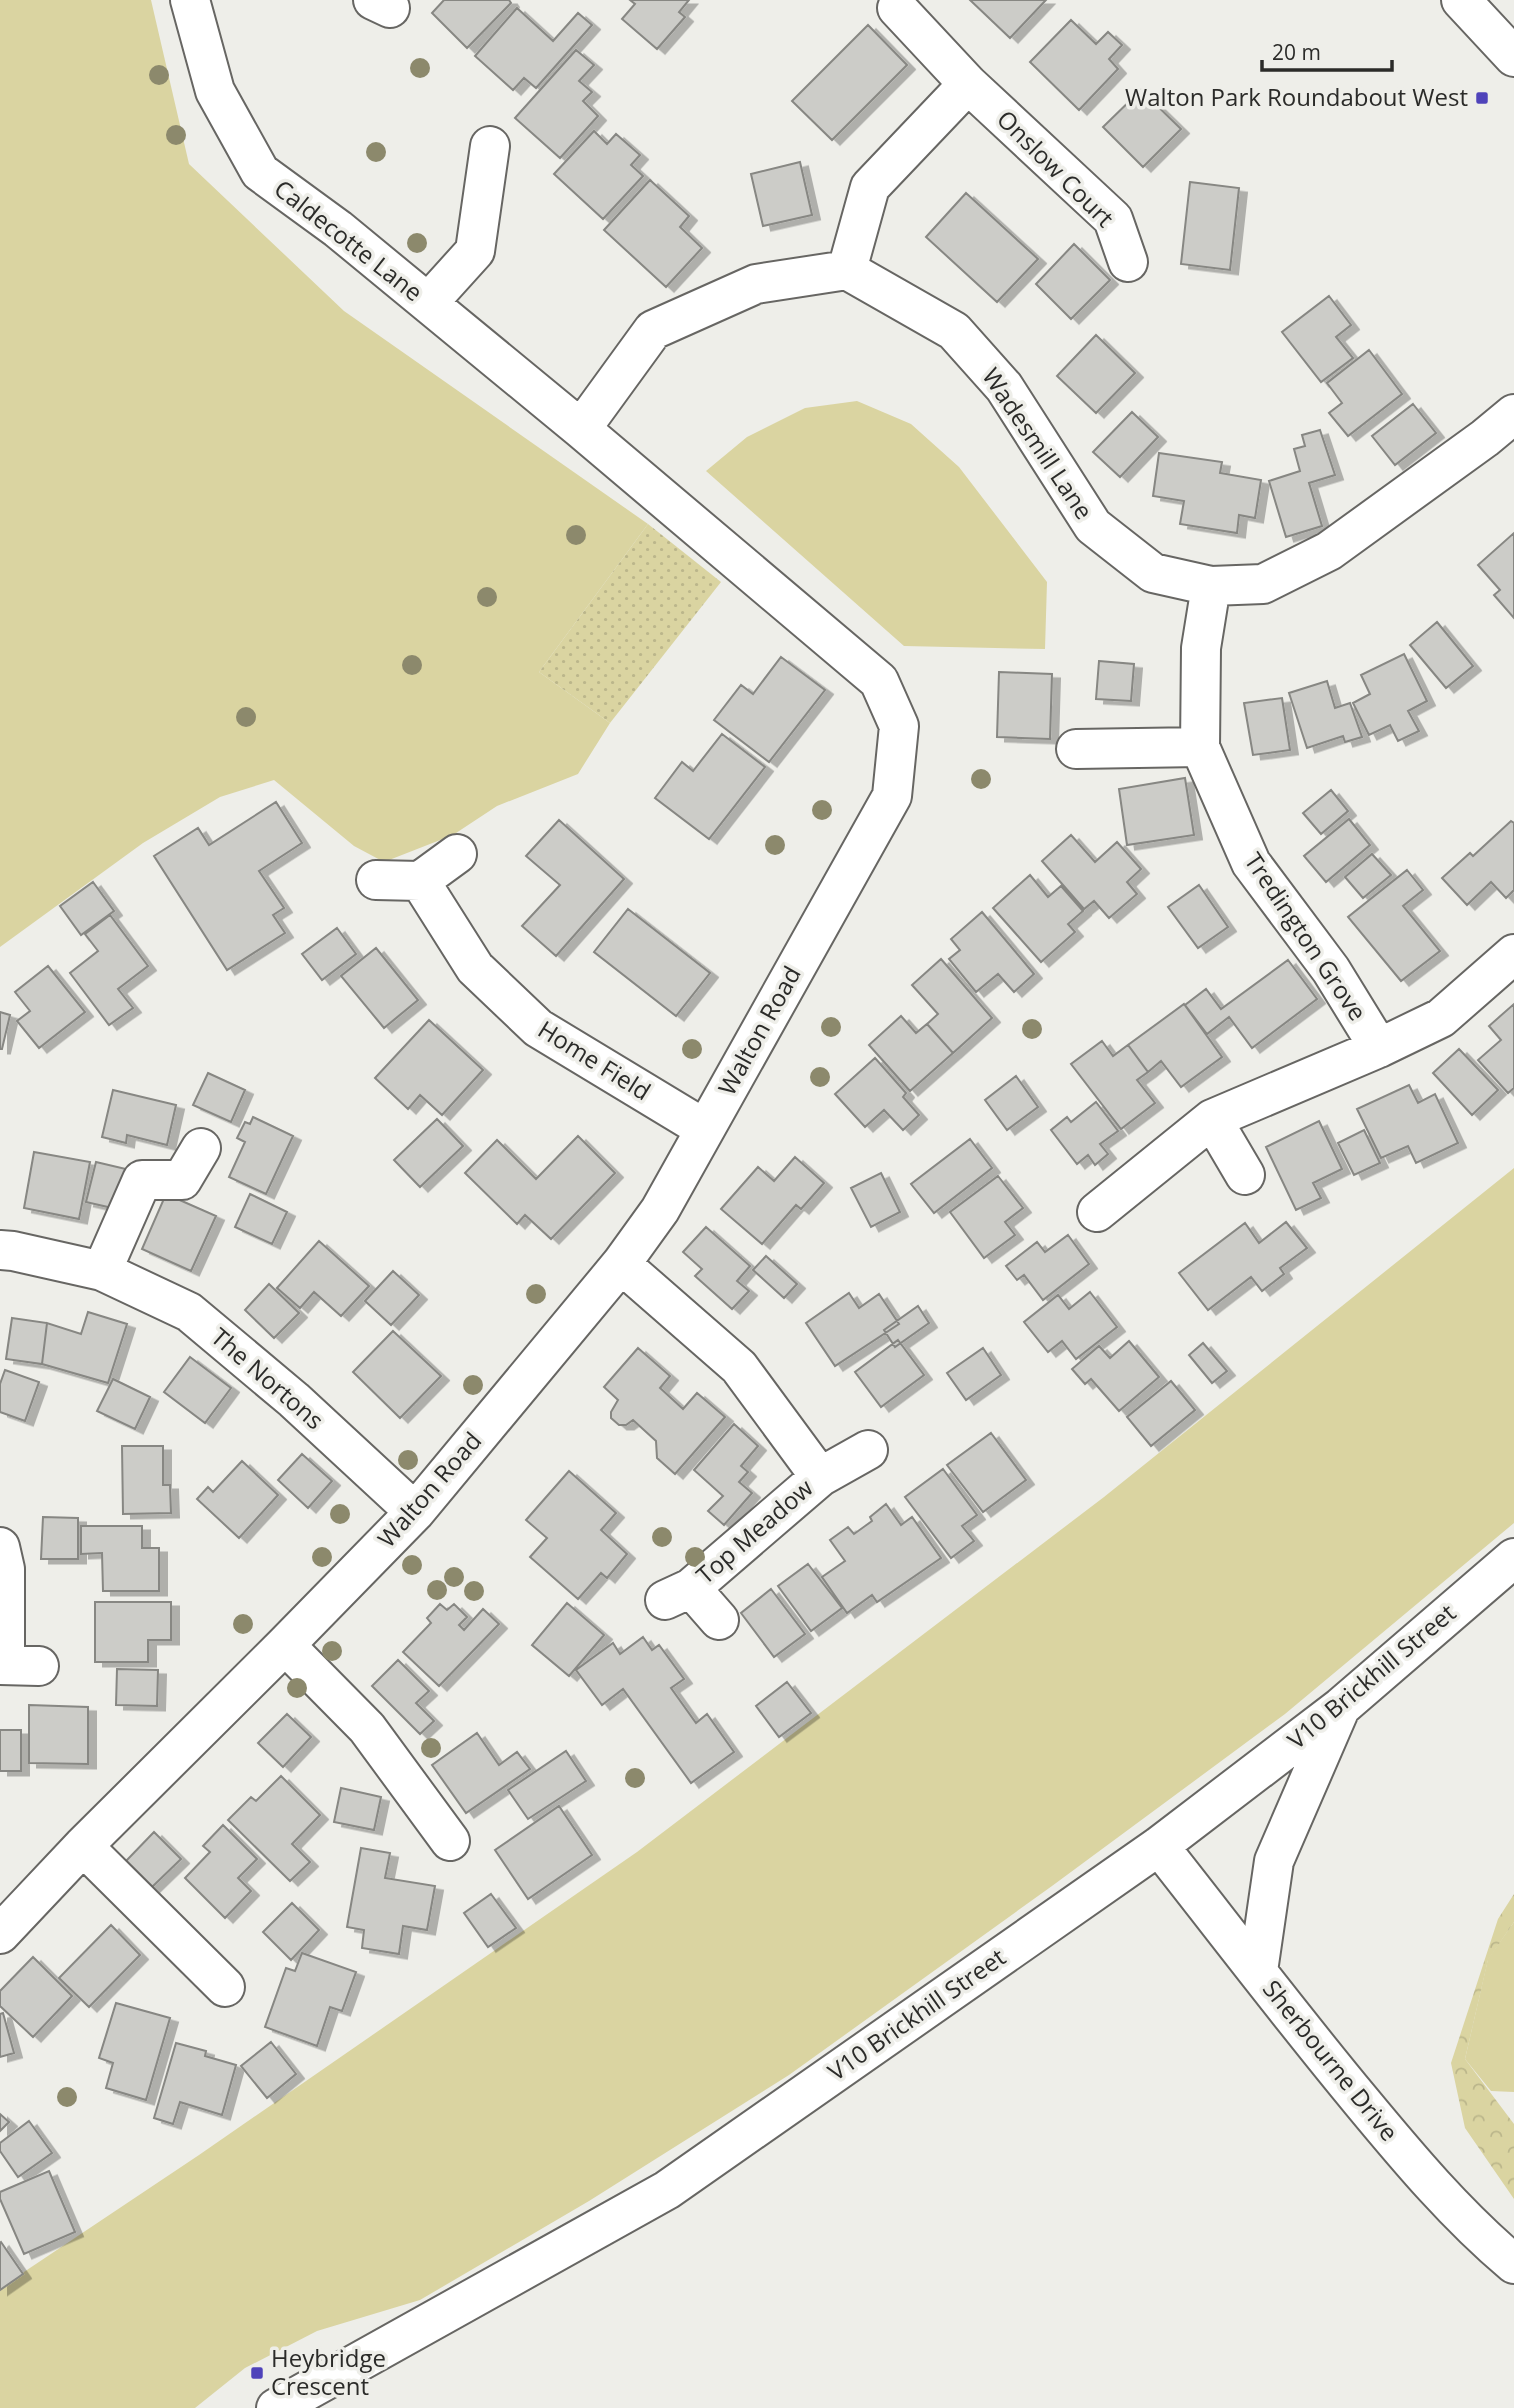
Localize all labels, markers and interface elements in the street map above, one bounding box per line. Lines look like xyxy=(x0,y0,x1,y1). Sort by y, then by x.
scale bar xyxy=(1262,28,1392,72)
text: 20 m xyxy=(1272,38,1321,66)
place label: Walton Park Roundabout West xyxy=(1125,80,1468,113)
marker: Walton Park Roundabout West xyxy=(1474,90,1490,106)
street label: Onslow Court xyxy=(990,102,1122,234)
street label: Caldecotte Lane xyxy=(268,172,430,308)
street label: Wadesmill Lane xyxy=(975,361,1101,525)
street label: Tredington Grove xyxy=(1238,846,1375,1027)
street label: Walton Road xyxy=(710,960,808,1101)
street label: Home Field xyxy=(532,1012,657,1107)
street label: The Nortons xyxy=(205,1320,331,1436)
street label: Walton Road xyxy=(370,1424,488,1554)
street label: Top Meadow xyxy=(689,1471,820,1591)
street label: V10 Brickhill Street xyxy=(1280,1596,1462,1756)
street label: V10 Brickhill Street xyxy=(821,1940,1011,2087)
street label: Sherbourne Drive xyxy=(1256,1973,1406,2147)
place label: Heybridge Crescent xyxy=(271,2341,386,2402)
marker: Heybridge Crescent xyxy=(249,2365,265,2381)

